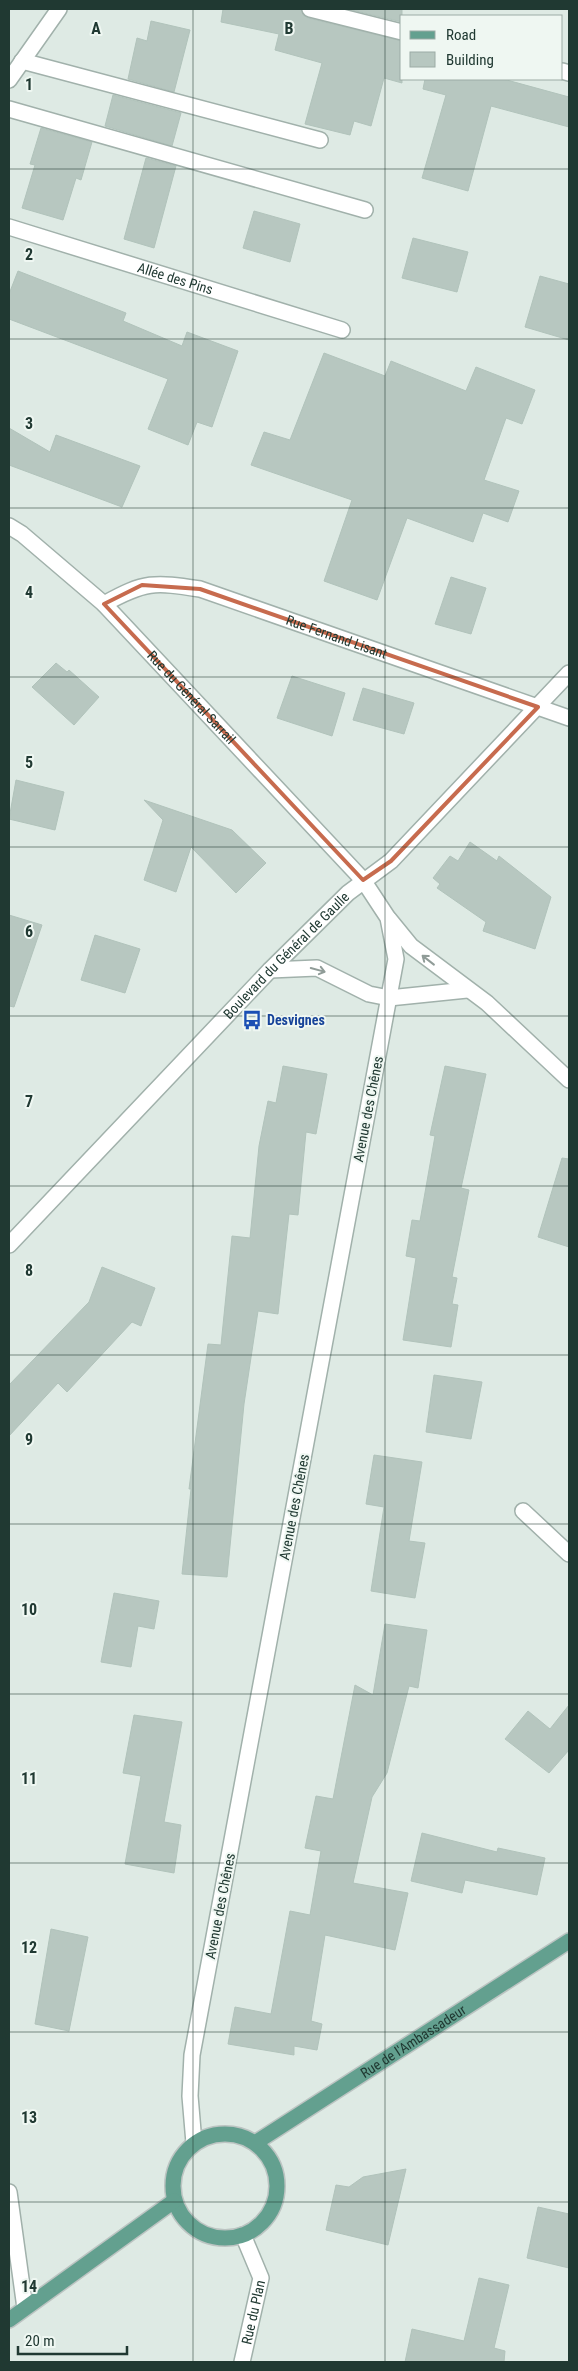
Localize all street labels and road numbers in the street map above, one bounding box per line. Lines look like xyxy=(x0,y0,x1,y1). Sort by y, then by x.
street label: Allée des Pins xyxy=(136,259,215,298)
street label: Rue Fernand Lisant xyxy=(284,612,389,662)
street label: Rue du Général Sarrail xyxy=(144,647,239,747)
street label: Boulevard du Général de Gaulle xyxy=(220,888,353,1022)
street label: Avenue des Chênes xyxy=(350,1055,386,1163)
street label: Avenue des Chênes xyxy=(276,1453,312,1561)
street label: Avenue des Chênes xyxy=(202,1852,238,1960)
street label: Rue de l'Ambassadeur xyxy=(358,2002,469,2081)
street label: Rue du Plan xyxy=(238,2279,268,2346)

